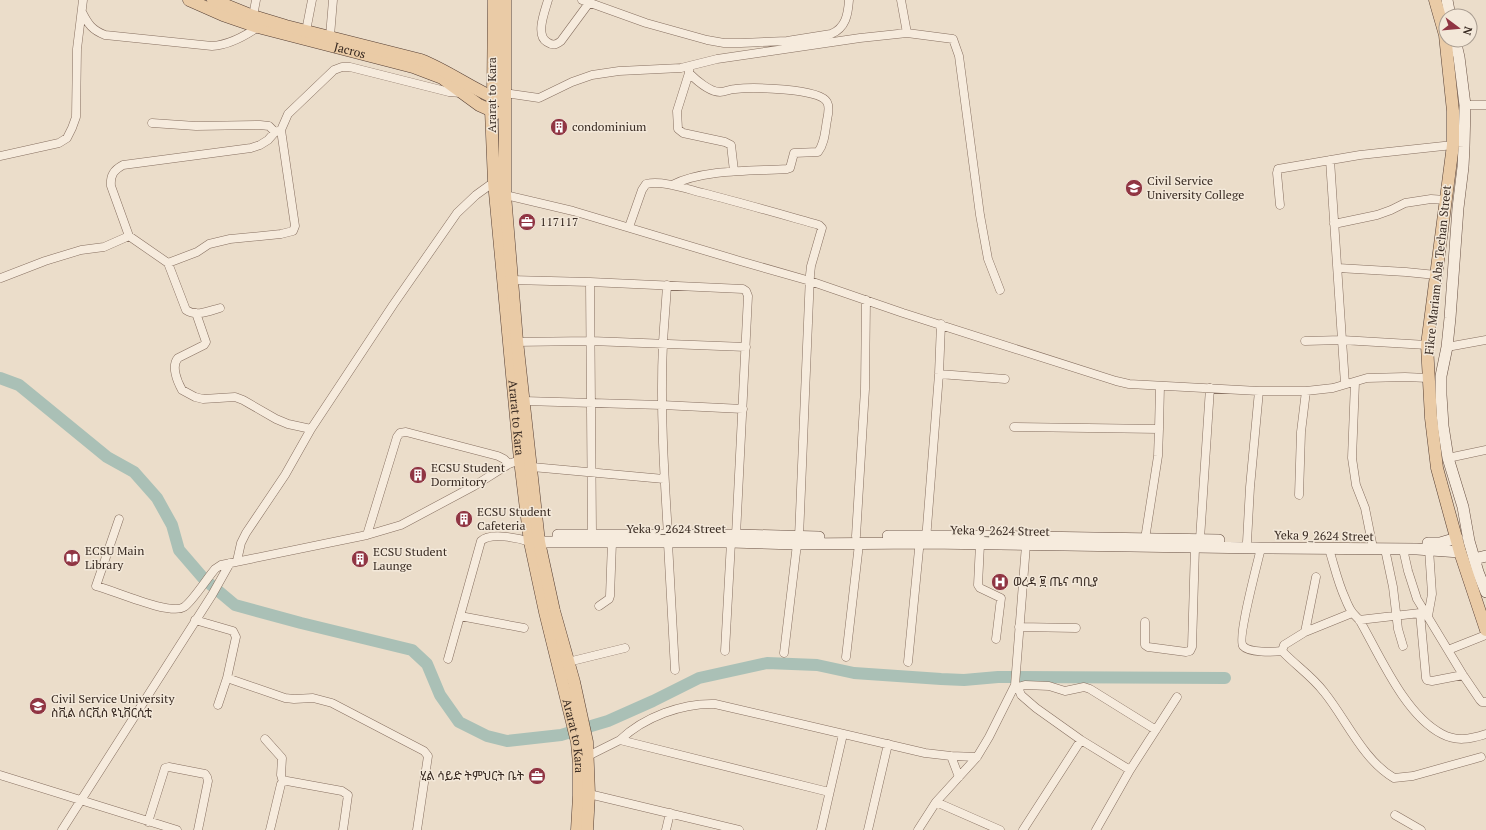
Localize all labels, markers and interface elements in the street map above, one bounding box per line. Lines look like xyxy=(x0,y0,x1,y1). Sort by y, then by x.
north arrow xyxy=(1438,8,1478,48)
text: N xyxy=(1460,25,1475,37)
street label: Jacros xyxy=(332,39,367,61)
street label: Ararat to Kara xyxy=(484,57,499,133)
building icon: condominium xyxy=(549,117,569,137)
place label: condominium xyxy=(572,119,647,134)
place label: Civil Service University College xyxy=(1147,173,1244,202)
school or university icon: Civil Service University College xyxy=(1124,178,1144,198)
street label: Fikre Mariam Aba Techan Street xyxy=(1421,184,1454,356)
office icon: 117117 xyxy=(517,212,537,232)
place label: 117117 xyxy=(540,214,578,229)
street label: Ararat to Kara xyxy=(506,379,528,456)
place label: ECSU Student Dormitory xyxy=(431,460,506,489)
building icon: ECSU Student Dormitory xyxy=(408,465,428,485)
place label: ECSU Student Cafeteria xyxy=(477,504,552,533)
building icon: ECSU Student Cafeteria xyxy=(454,509,474,529)
street label: Yeka 9_2624 Street xyxy=(626,521,726,536)
street label: Yeka 9_2624 Street xyxy=(950,522,1051,539)
street label: Yeka 9_2624 Street xyxy=(1274,527,1375,544)
place label: ECSU Main Library xyxy=(85,543,144,572)
place label: ECSU Student Launge xyxy=(373,544,448,573)
library icon: ECSU Main Library xyxy=(62,548,82,568)
building icon: ECSU Student Launge xyxy=(350,549,370,569)
hospital icon: ወረዳ ፱ ጤና ጣቢያ xyxy=(990,572,1010,592)
place label: ወረዳ ፱ ጤና ጣቢያ xyxy=(1013,574,1098,589)
place label: Civil Service University ስቪል ሰርቪስ ዩኒቨርሲቲ xyxy=(51,691,175,720)
school or university icon: Civil Service University ስቪል ሰርቪስ ዩኒቨርሲቲ xyxy=(28,696,48,716)
street label: Ararat to Kara xyxy=(560,697,587,773)
office icon: ሂል ሳይድ ትምህርት ቤት xyxy=(527,766,547,786)
place label: ሂል ሳይድ ትምህርት ቤት xyxy=(420,768,525,783)

